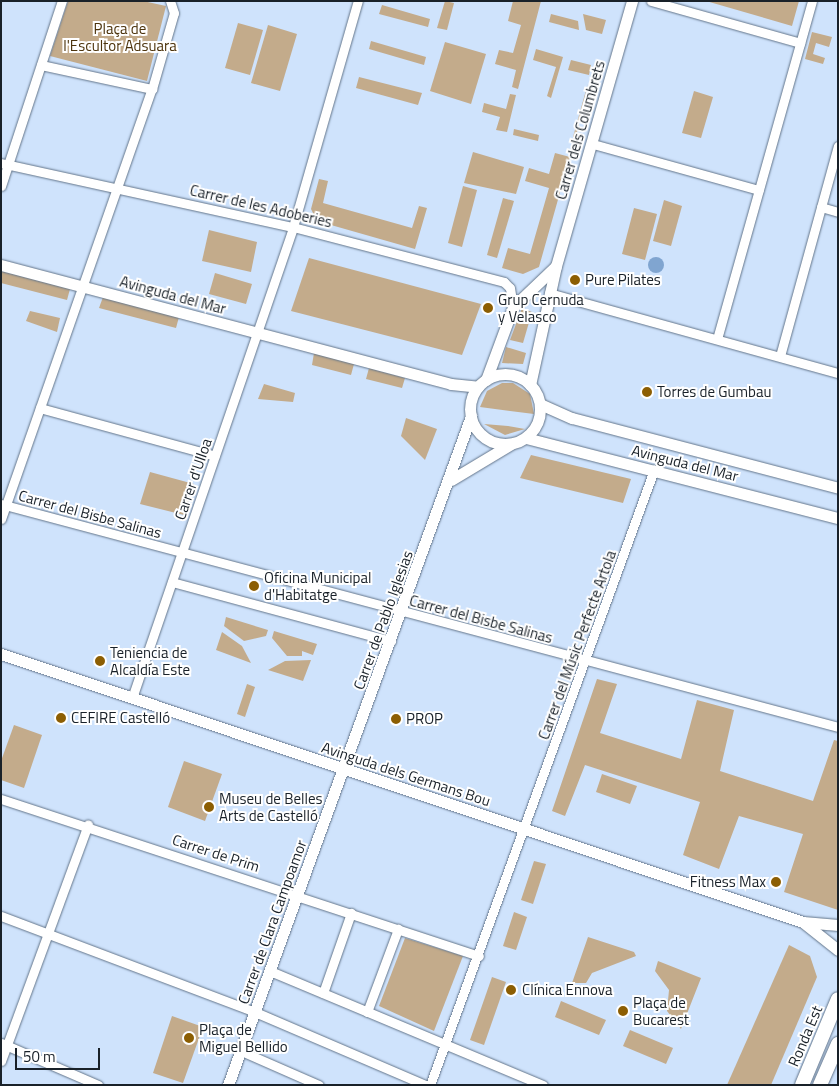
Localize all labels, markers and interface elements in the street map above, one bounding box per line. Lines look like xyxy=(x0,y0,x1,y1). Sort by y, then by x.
park label: Plaça de l'Escultor Adsuara xyxy=(63,19,177,54)
street label: Carrer dels Columbrets xyxy=(552,58,608,202)
street label: Carrer de les Adoberies xyxy=(188,181,334,231)
place label: Pure Pilates xyxy=(585,271,661,289)
street label: Avinguda del Mar xyxy=(118,272,228,318)
marker: Pure Pilates xyxy=(569,274,581,286)
place label: Grup Cernuda y Velasco xyxy=(498,290,584,325)
marker: Grup Cernuda y Velasco xyxy=(482,302,494,314)
place label: Torres de Gumbau xyxy=(657,383,771,401)
marker: Torres de Gumbau xyxy=(641,386,653,398)
street label: Carrer d'Ulloa xyxy=(171,436,215,522)
street label: Avinguda del Mar xyxy=(630,441,740,485)
street label: Carrer del Bisbe Salinas xyxy=(16,486,164,542)
street label: Carrer de Pablo Iglesias xyxy=(349,548,417,692)
street label: Carrer del Músic Perfecte Artola xyxy=(534,548,620,742)
place label: Oficina Municipal d'Habitatge xyxy=(264,568,371,603)
marker: Oficina Municipal d'Habitatge xyxy=(248,580,260,592)
street label: Carrer del Bisbe Salinas xyxy=(407,591,555,647)
place label: Teniencia de Alcaldía Este xyxy=(110,643,190,678)
marker: Teniencia de Alcaldía Este xyxy=(94,655,106,667)
place label: CEFIRE Castelló xyxy=(71,709,170,727)
place label: PROP xyxy=(406,710,443,728)
marker: CEFIRE Castelló xyxy=(55,712,67,724)
marker: PROP xyxy=(390,713,402,725)
street label: Avinguda dels Germans Bou xyxy=(319,738,493,810)
place label: Museu de Belles Arts de Castelló xyxy=(219,789,322,824)
marker: Museu de Belles Arts de Castelló xyxy=(203,801,215,813)
street label: Carrer de Prim xyxy=(170,830,262,876)
street label: Carrer de Clara Campoamor xyxy=(234,838,310,1006)
place label: Fitness Max xyxy=(690,873,766,891)
marker: Fitness Max xyxy=(770,876,782,888)
place label: Clínica Ennova xyxy=(522,981,612,999)
marker: Clínica Ennova xyxy=(504,983,518,997)
place label: Plaça de Bucarest xyxy=(633,993,689,1028)
street label: Ronda Est xyxy=(784,1003,826,1069)
marker: Plaça de Bucarest xyxy=(617,1005,629,1017)
place label: Plaça de Miguel Bellido xyxy=(199,1020,288,1055)
marker: Plaça de Miguel Bellido xyxy=(183,1032,195,1044)
scale bar xyxy=(18,1038,102,1070)
text: 50 m xyxy=(23,1045,56,1068)

